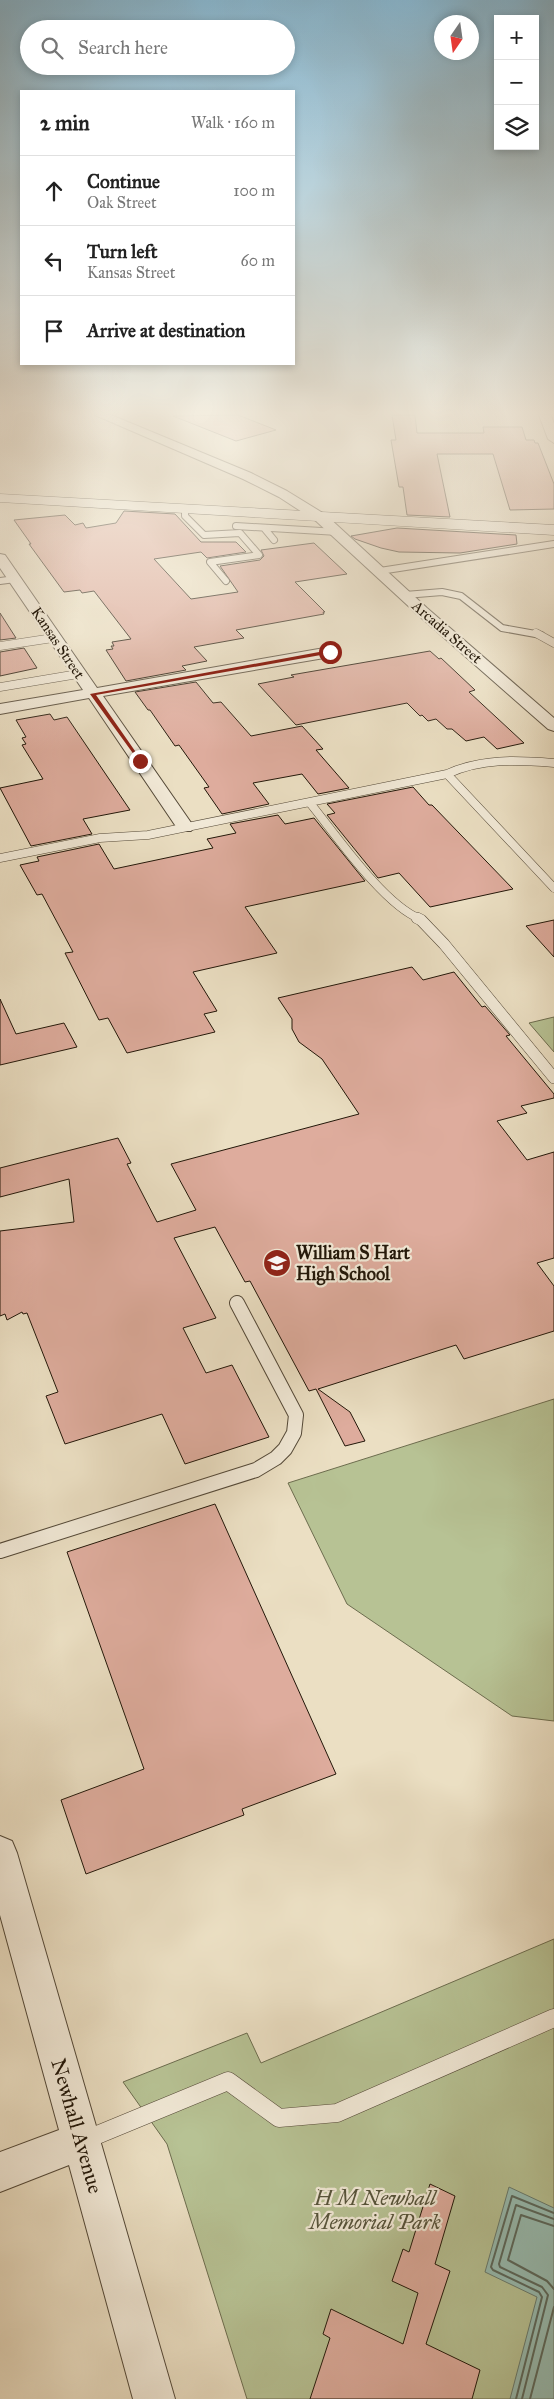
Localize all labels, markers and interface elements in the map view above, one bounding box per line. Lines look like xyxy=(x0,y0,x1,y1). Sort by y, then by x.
north arrow xyxy=(434,15,479,60)
map controls xyxy=(494,15,539,150)
button: + xyxy=(494,15,539,60)
search box xyxy=(20,20,295,75)
icon: search xyxy=(38,34,66,62)
text: Search here xyxy=(78,36,168,59)
button: − xyxy=(494,60,539,105)
button: layers xyxy=(494,105,539,150)
text: 2 min xyxy=(40,110,90,136)
text: Walk · 160 m xyxy=(191,113,275,132)
text: Continue xyxy=(87,170,160,193)
icon: ahead xyxy=(40,177,68,205)
text: 100 m xyxy=(233,181,275,200)
text: Oak Street xyxy=(87,193,157,212)
text: Turn left xyxy=(87,240,157,263)
icon: left xyxy=(40,247,68,275)
text: 60 m xyxy=(241,251,275,270)
text: Kansas Street xyxy=(87,263,175,282)
icon: arrive xyxy=(40,317,68,345)
text: Arrive at destination xyxy=(87,319,245,342)
street label: Arcadia Street xyxy=(408,596,486,668)
street label: Kansas Street xyxy=(27,604,89,683)
route start xyxy=(319,641,342,664)
route end xyxy=(129,750,152,773)
place label: William S Hart High School xyxy=(296,1242,410,1286)
school or university icon: William S Hart High School xyxy=(262,1248,292,1278)
street label: Newhall Avenue xyxy=(45,2055,109,2197)
park label: H M Newhall Memorial Park xyxy=(307,2185,441,2235)

